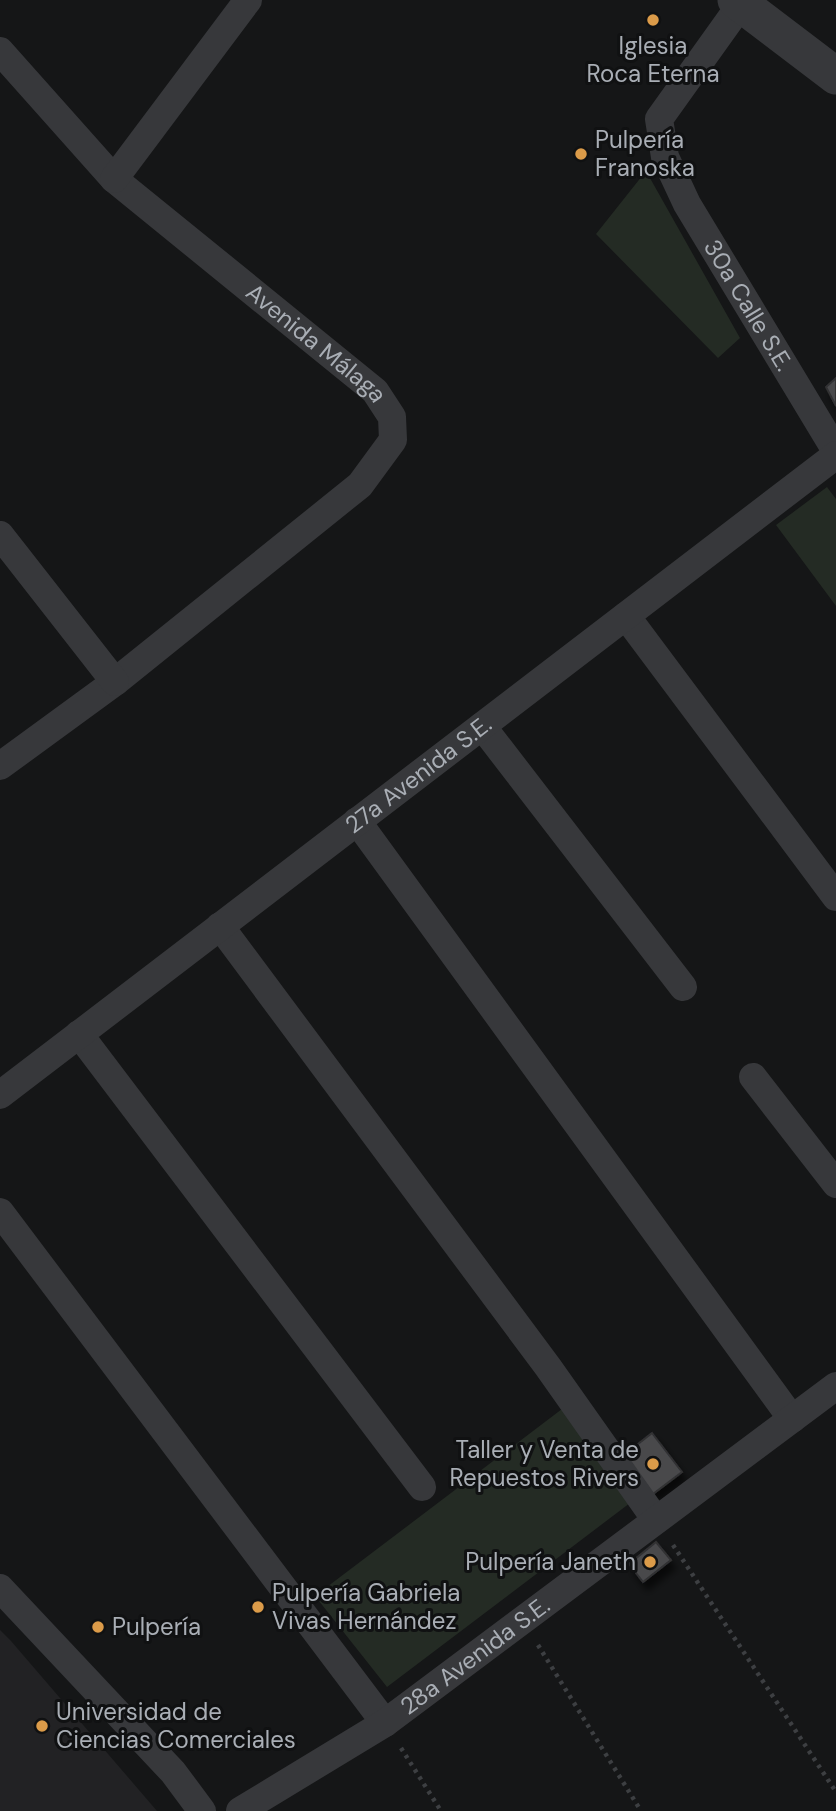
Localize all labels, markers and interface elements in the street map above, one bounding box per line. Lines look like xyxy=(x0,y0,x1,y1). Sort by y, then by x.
marker: Iglesia Roca Eterna xyxy=(645,12,661,28)
place label: Iglesia Roca Eterna xyxy=(587,30,719,89)
place label: Pulpería Franoska xyxy=(595,124,695,183)
marker: Pulpería Franoska xyxy=(573,146,589,162)
street label: 30a Calle S.E. xyxy=(697,234,800,377)
street label: Avenida Málaga xyxy=(240,276,394,408)
street label: 27a Avenida S.E. xyxy=(339,708,498,840)
place label: Taller y Venta de Repuestos Rivers xyxy=(450,1434,639,1493)
marker: Taller y Venta de Repuestos Rivers xyxy=(645,1456,661,1472)
place label: Pulpería Janeth xyxy=(465,1546,636,1577)
marker: Pulpería Janeth xyxy=(642,1554,658,1570)
place label: Pulpería Gabriela Vivas Hernández xyxy=(272,1577,460,1636)
street label: 28a Avenida S.E. xyxy=(394,1589,556,1721)
marker: Pulpería Gabriela Vivas Hernández xyxy=(250,1599,266,1615)
place label: Pulpería xyxy=(112,1611,201,1642)
marker: Pulpería xyxy=(90,1619,106,1635)
place label: Universidad de Ciencias Comerciales xyxy=(56,1696,296,1755)
marker: Universidad de Ciencias Comerciales xyxy=(34,1718,50,1734)

